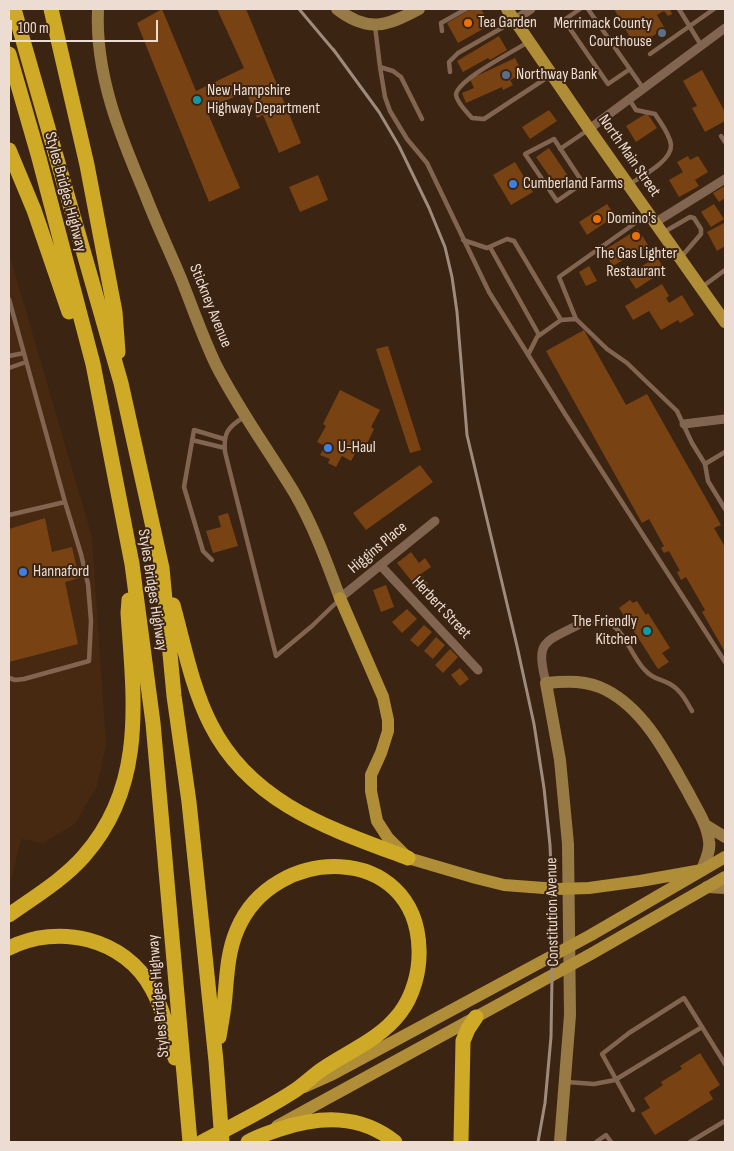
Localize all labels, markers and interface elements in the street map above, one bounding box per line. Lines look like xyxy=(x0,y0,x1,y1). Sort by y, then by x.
scale bar xyxy=(12,10,160,42)
place label: Tea Garden xyxy=(478,13,537,33)
place label: Merrimack County Courthouse xyxy=(553,14,652,52)
marker: Tea Garden xyxy=(462,17,474,29)
text: 100 m xyxy=(18,19,49,38)
marker: Merrimack County Courthouse xyxy=(656,27,668,39)
place label: Northway Bank xyxy=(516,65,597,85)
marker: Northway Bank xyxy=(500,69,512,81)
place label: New Hampshire Highway Department xyxy=(207,81,320,119)
marker: New Hampshire Highway Department xyxy=(191,94,203,106)
street label: North Main Street xyxy=(594,111,664,201)
street label: Styles Bridges Highway xyxy=(40,130,90,254)
place label: Cumberland Farms xyxy=(523,174,623,194)
marker: Cumberland Farms xyxy=(507,178,519,190)
place label: Domino's xyxy=(607,209,657,229)
marker: Domino's xyxy=(591,213,603,225)
marker: The Gas Lighter Restaurant xyxy=(630,230,642,242)
place label: The Gas Lighter Restaurant xyxy=(595,244,677,282)
street label: Stickney Avenue xyxy=(185,262,235,350)
place label: U-Haul xyxy=(338,438,376,458)
marker: U-Haul xyxy=(322,442,334,454)
street label: Higgins Place xyxy=(345,518,411,578)
street label: Styles Bridges Highway xyxy=(133,528,171,652)
place label: Hannaford xyxy=(33,562,89,582)
marker: Hannaford xyxy=(17,566,29,578)
street label: Herbert Street xyxy=(407,573,475,643)
place label: The Friendly Kitchen xyxy=(572,612,637,650)
marker: The Friendly Kitchen xyxy=(641,625,653,637)
street label: Constitution Avenue xyxy=(542,857,564,967)
street label: Styles Bridges Highway xyxy=(144,934,174,1058)

